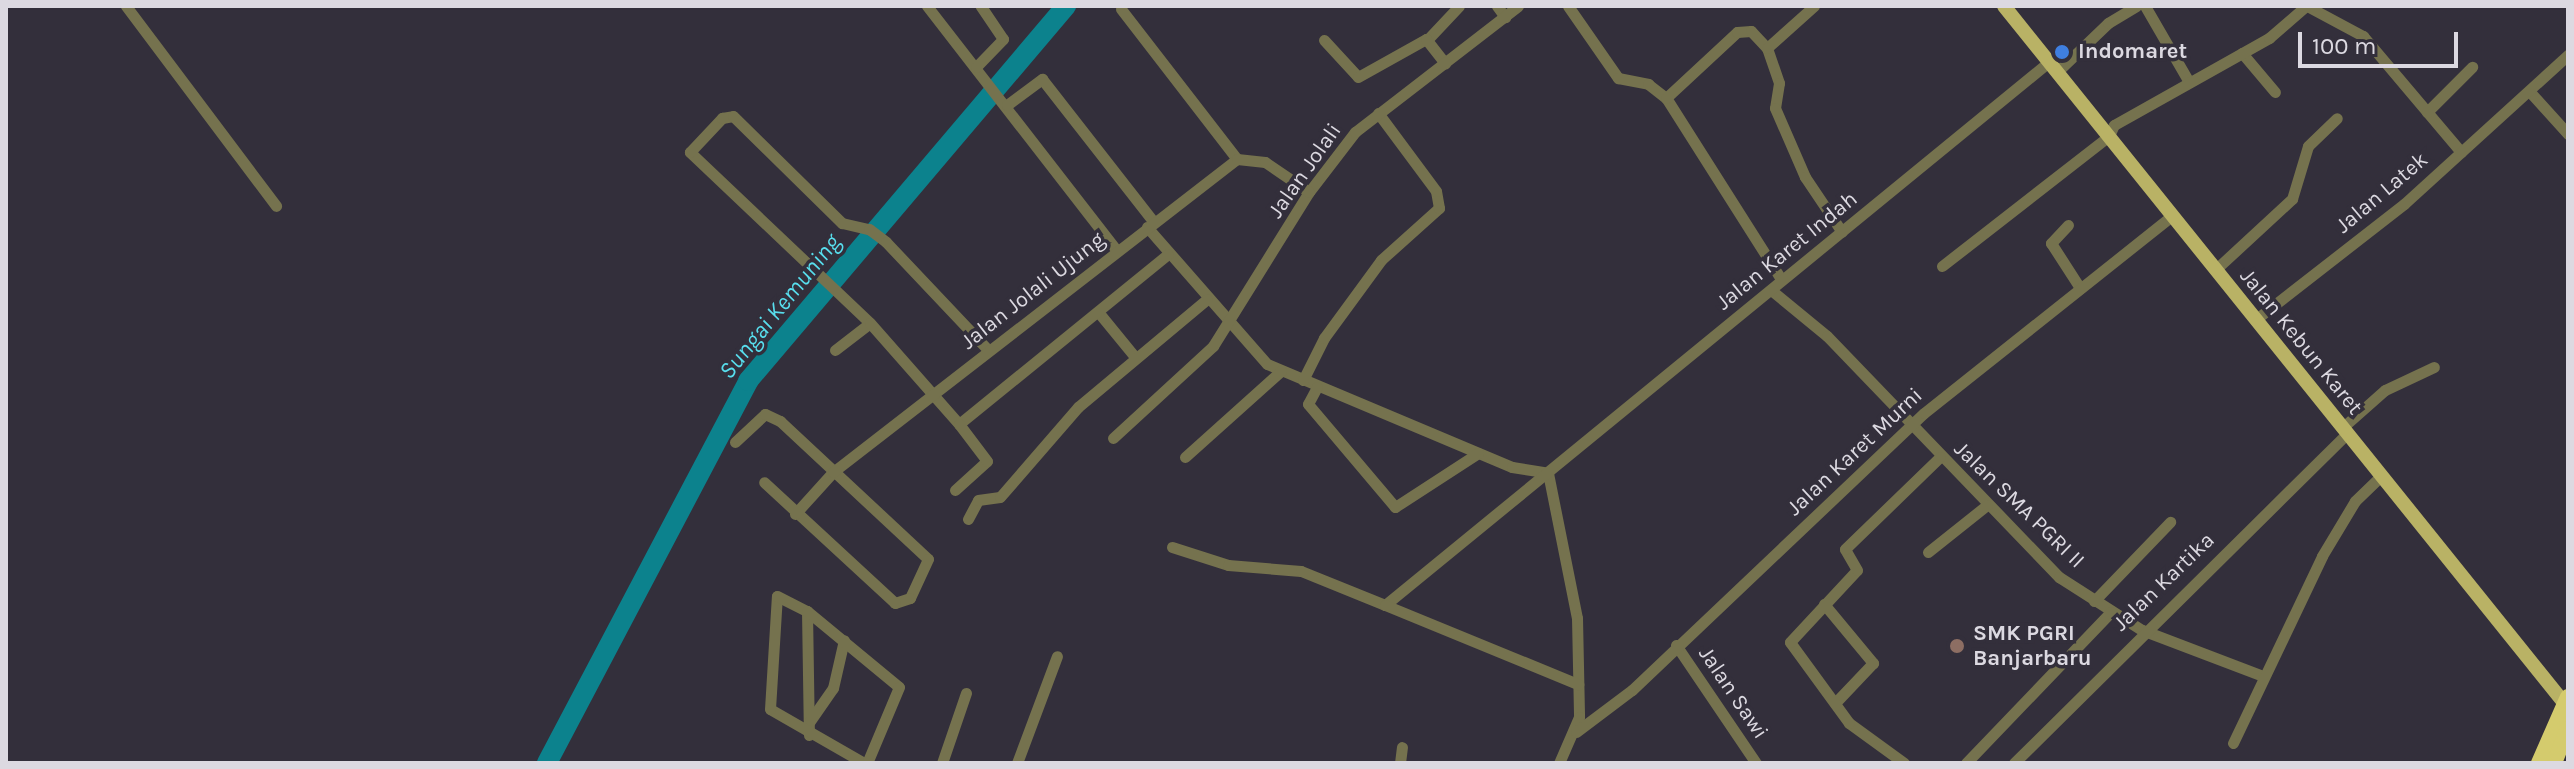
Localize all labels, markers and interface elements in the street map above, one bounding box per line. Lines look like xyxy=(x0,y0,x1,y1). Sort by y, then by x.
scale bar xyxy=(2302,16,2462,66)
text: 100 m xyxy=(2312,32,2377,60)
place label: Indomaret xyxy=(2078,39,2187,65)
marker: Indomaret xyxy=(2053,43,2071,61)
street label: Jalan Jolali xyxy=(1263,119,1347,223)
street label: Jalan Latek xyxy=(2331,147,2433,239)
street label: Jalan Karet Indah xyxy=(1711,186,1863,316)
street label: Jalan Jolali Ujung xyxy=(956,227,1110,355)
water label: Sungai Kemuning xyxy=(713,229,847,385)
street label: Jalan Kebun Karet xyxy=(2234,264,2368,420)
street label: Jalan Karet Murni xyxy=(1782,382,1928,522)
street label: Jalan SMA PGRI II xyxy=(1948,436,2090,574)
street label: Jalan Kartika xyxy=(2108,527,2220,637)
place label: SMK PGRI Banjarbaru xyxy=(1973,620,2092,672)
marker: SMK PGRI Banjarbaru xyxy=(1948,637,1966,655)
street label: Jalan Sawi xyxy=(1693,642,1773,744)

